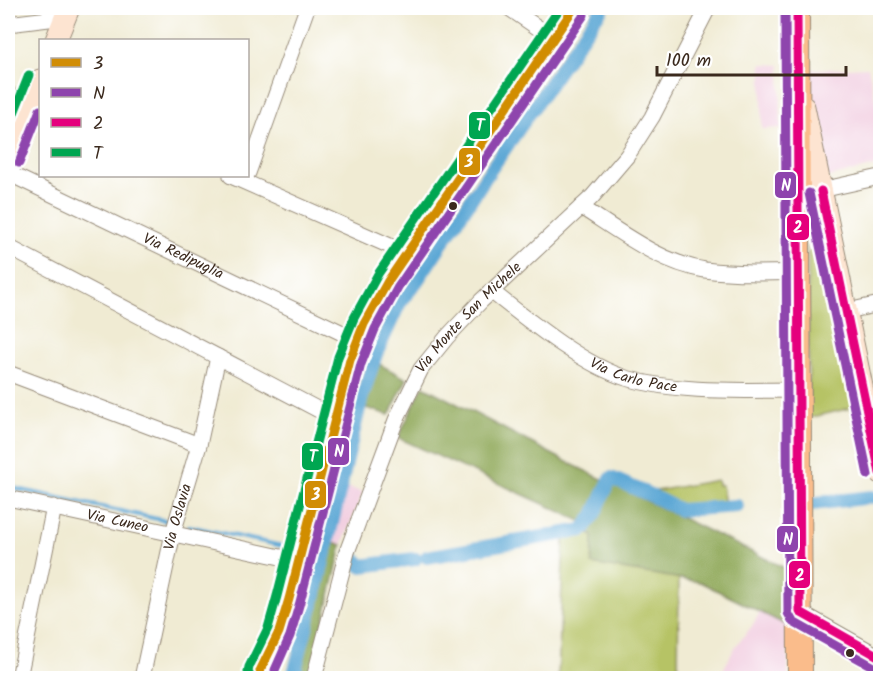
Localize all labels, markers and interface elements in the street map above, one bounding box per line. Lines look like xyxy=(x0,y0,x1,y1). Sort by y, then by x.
legend xyxy=(39,39,249,177)
scale bar xyxy=(657,39,846,77)
text: 100 m xyxy=(666,47,711,76)
text: 3 xyxy=(93,50,103,79)
text: N xyxy=(93,80,105,109)
text: 2 xyxy=(93,110,103,139)
line badge: T xyxy=(468,111,491,140)
text: T xyxy=(476,114,486,139)
text: T xyxy=(93,140,104,169)
line badge: 3 xyxy=(458,147,481,176)
text: 3 xyxy=(464,150,474,175)
line badge: N xyxy=(774,171,797,199)
text: N xyxy=(781,174,791,199)
unlabelled marker xyxy=(447,200,459,212)
line badge: 2 xyxy=(786,213,810,241)
text: 2 xyxy=(793,216,803,241)
street label: Via Redipuglia xyxy=(139,227,227,286)
street label: Via Monte San Michele xyxy=(410,256,528,379)
street label: Via Carlo Pace xyxy=(585,352,679,400)
line badge: N xyxy=(327,437,350,466)
text: N xyxy=(334,440,344,465)
line badge: T xyxy=(301,442,324,471)
text: T xyxy=(309,445,319,470)
line badge: 3 xyxy=(304,480,327,509)
street label: Via Oslavia xyxy=(158,481,199,552)
text: 3 xyxy=(311,483,321,508)
street label: Via Cuneo xyxy=(84,503,151,540)
line badge: N xyxy=(776,525,799,553)
text: N xyxy=(783,528,793,553)
line badge: 2 xyxy=(788,560,811,589)
text: 2 xyxy=(795,564,805,589)
unlabelled marker xyxy=(844,647,856,659)

